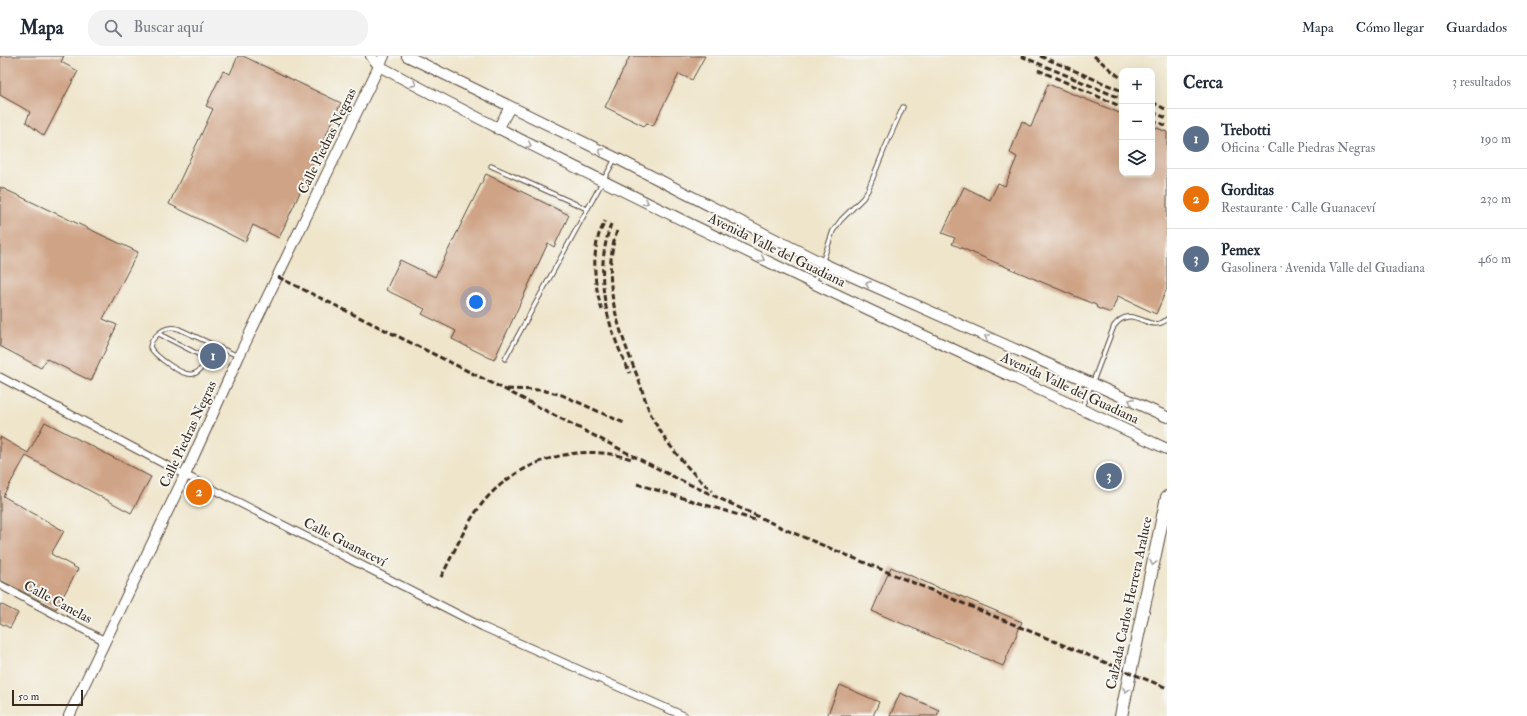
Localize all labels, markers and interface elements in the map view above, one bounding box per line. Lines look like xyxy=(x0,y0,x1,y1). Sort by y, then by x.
search box xyxy=(88,10,368,46)
text: Mapa xyxy=(20,16,64,40)
icon: search xyxy=(102,17,124,39)
text: Buscar aquí xyxy=(134,18,203,37)
text: Mapa xyxy=(1302,19,1334,36)
text: Cómo llegar xyxy=(1356,19,1424,36)
text: Guardados xyxy=(1446,19,1507,36)
map controls xyxy=(1119,68,1155,176)
button: + xyxy=(1119,68,1155,104)
text: Cerca xyxy=(1183,72,1223,93)
text: 3 resultados xyxy=(1452,74,1511,90)
one-way arrow xyxy=(410,80,417,87)
street label: Calle Piedras Negras xyxy=(294,85,360,197)
button: − xyxy=(1119,104,1155,140)
text: Trebotti xyxy=(1221,121,1271,140)
text: 1 xyxy=(1194,131,1198,147)
text: 190 m xyxy=(1480,131,1511,147)
one-way arrow xyxy=(525,140,532,147)
button: layers xyxy=(1119,140,1155,176)
text: Oficina · Calle Piedras Negras xyxy=(1221,140,1375,156)
one-way arrow xyxy=(598,148,606,156)
text: Gorditas xyxy=(1221,181,1274,200)
text: 2 xyxy=(1193,191,1199,207)
text: 230 m xyxy=(1480,191,1511,207)
one-way arrow xyxy=(641,197,649,205)
text: Restaurante · Calle Guanaceví xyxy=(1221,200,1375,216)
street label: Avenida Valle del Guadiana xyxy=(705,209,849,291)
text: Pemex xyxy=(1221,241,1260,260)
text: 3 xyxy=(1194,251,1199,267)
text: 460 m xyxy=(1478,251,1511,267)
one-way arrow xyxy=(758,254,766,262)
text: Gasolinera · Avenida Valle del Guadiana xyxy=(1221,260,1425,276)
one-way arrow xyxy=(865,281,873,289)
your location xyxy=(466,292,486,312)
one-way arrow xyxy=(984,334,991,342)
pin: 1 xyxy=(200,341,226,371)
street label: Avenida Valle del Guadiana xyxy=(997,348,1142,428)
street label: Calle Piedras Negras xyxy=(156,378,220,490)
one-way arrow xyxy=(1128,398,1136,406)
pin: 3 xyxy=(1096,461,1122,491)
pin: 2 xyxy=(186,477,212,507)
street label: Calle Guanaceví xyxy=(301,514,390,571)
street label: Calzada Carlos Herrera Araluce xyxy=(1102,515,1156,691)
one-way arrow xyxy=(1150,559,1158,566)
street label: Calle Canelas xyxy=(21,577,95,627)
one-way arrow xyxy=(1123,687,1131,693)
scale bar xyxy=(12,688,83,707)
text: 50 m xyxy=(18,690,39,703)

